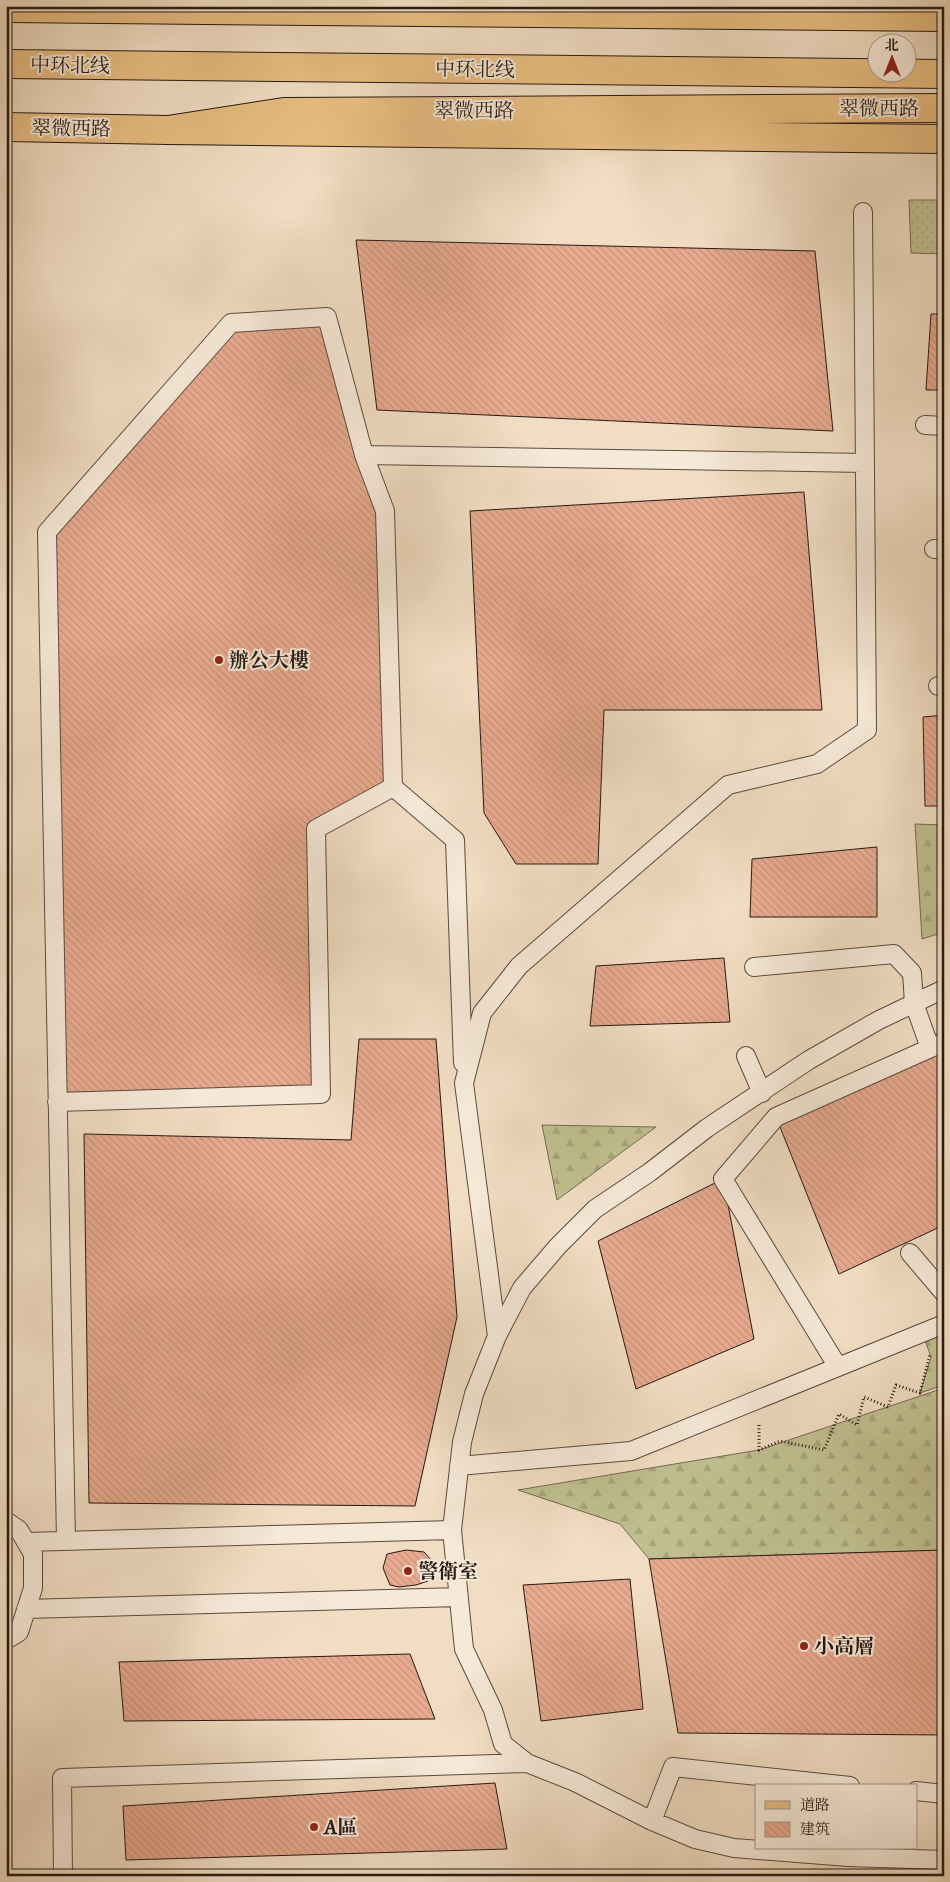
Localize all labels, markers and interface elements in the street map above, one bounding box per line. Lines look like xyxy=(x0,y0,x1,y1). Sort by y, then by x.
north arrow xyxy=(868,32,918,82)
text: 北 xyxy=(885,37,899,54)
street label: 中环北线 xyxy=(30,52,110,78)
street label: 中环北线 xyxy=(435,56,515,82)
street label: 翠微西路 xyxy=(839,96,919,120)
street label: 翠微西路 xyxy=(434,98,514,122)
street label: 翠微西路 xyxy=(31,115,111,141)
place label: 辦公大樓 xyxy=(229,648,309,672)
marker: 辦公大樓 xyxy=(213,654,225,666)
place label: 警衛室 xyxy=(418,1559,478,1583)
marker: 警衛室 xyxy=(402,1565,414,1577)
place label: 小高層 xyxy=(814,1634,874,1658)
marker: 小高層 xyxy=(798,1640,810,1652)
legend xyxy=(755,1784,918,1850)
text: 道路 xyxy=(800,1796,830,1814)
place label: A區 xyxy=(322,1815,357,1839)
text: 建筑 xyxy=(800,1820,830,1838)
marker: A區 xyxy=(308,1821,320,1833)

